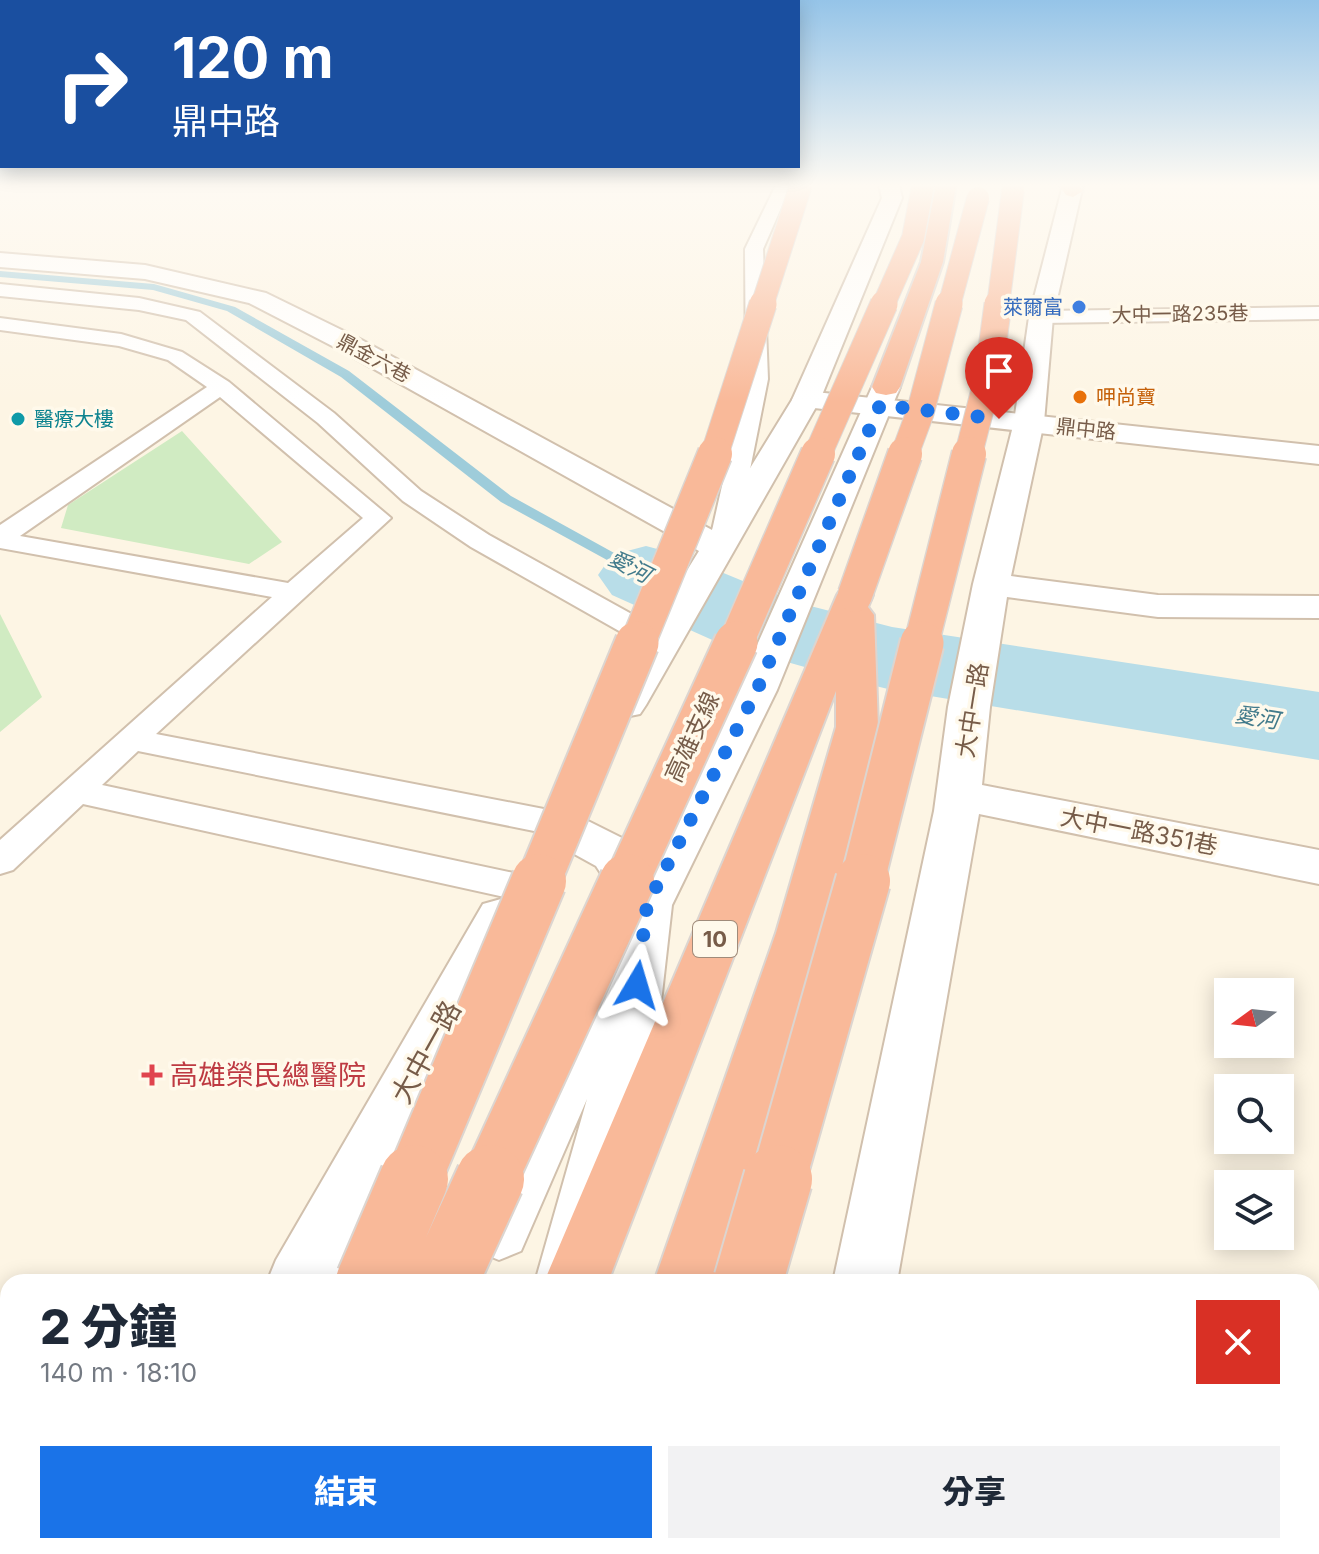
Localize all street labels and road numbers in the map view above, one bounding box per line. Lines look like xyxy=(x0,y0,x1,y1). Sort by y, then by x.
street label: 大中一路235巷 xyxy=(1111,301,1249,327)
street label: 鼎金六巷 xyxy=(333,329,415,387)
street label: 鼎中路 xyxy=(1055,414,1117,444)
street label: 大中一路 xyxy=(950,660,994,760)
street label: 高雄支線 xyxy=(659,687,725,787)
street label: 大中一路351巷 xyxy=(1058,802,1220,860)
road number: 10 xyxy=(693,921,737,957)
street label: 大中一路 xyxy=(384,995,468,1109)

